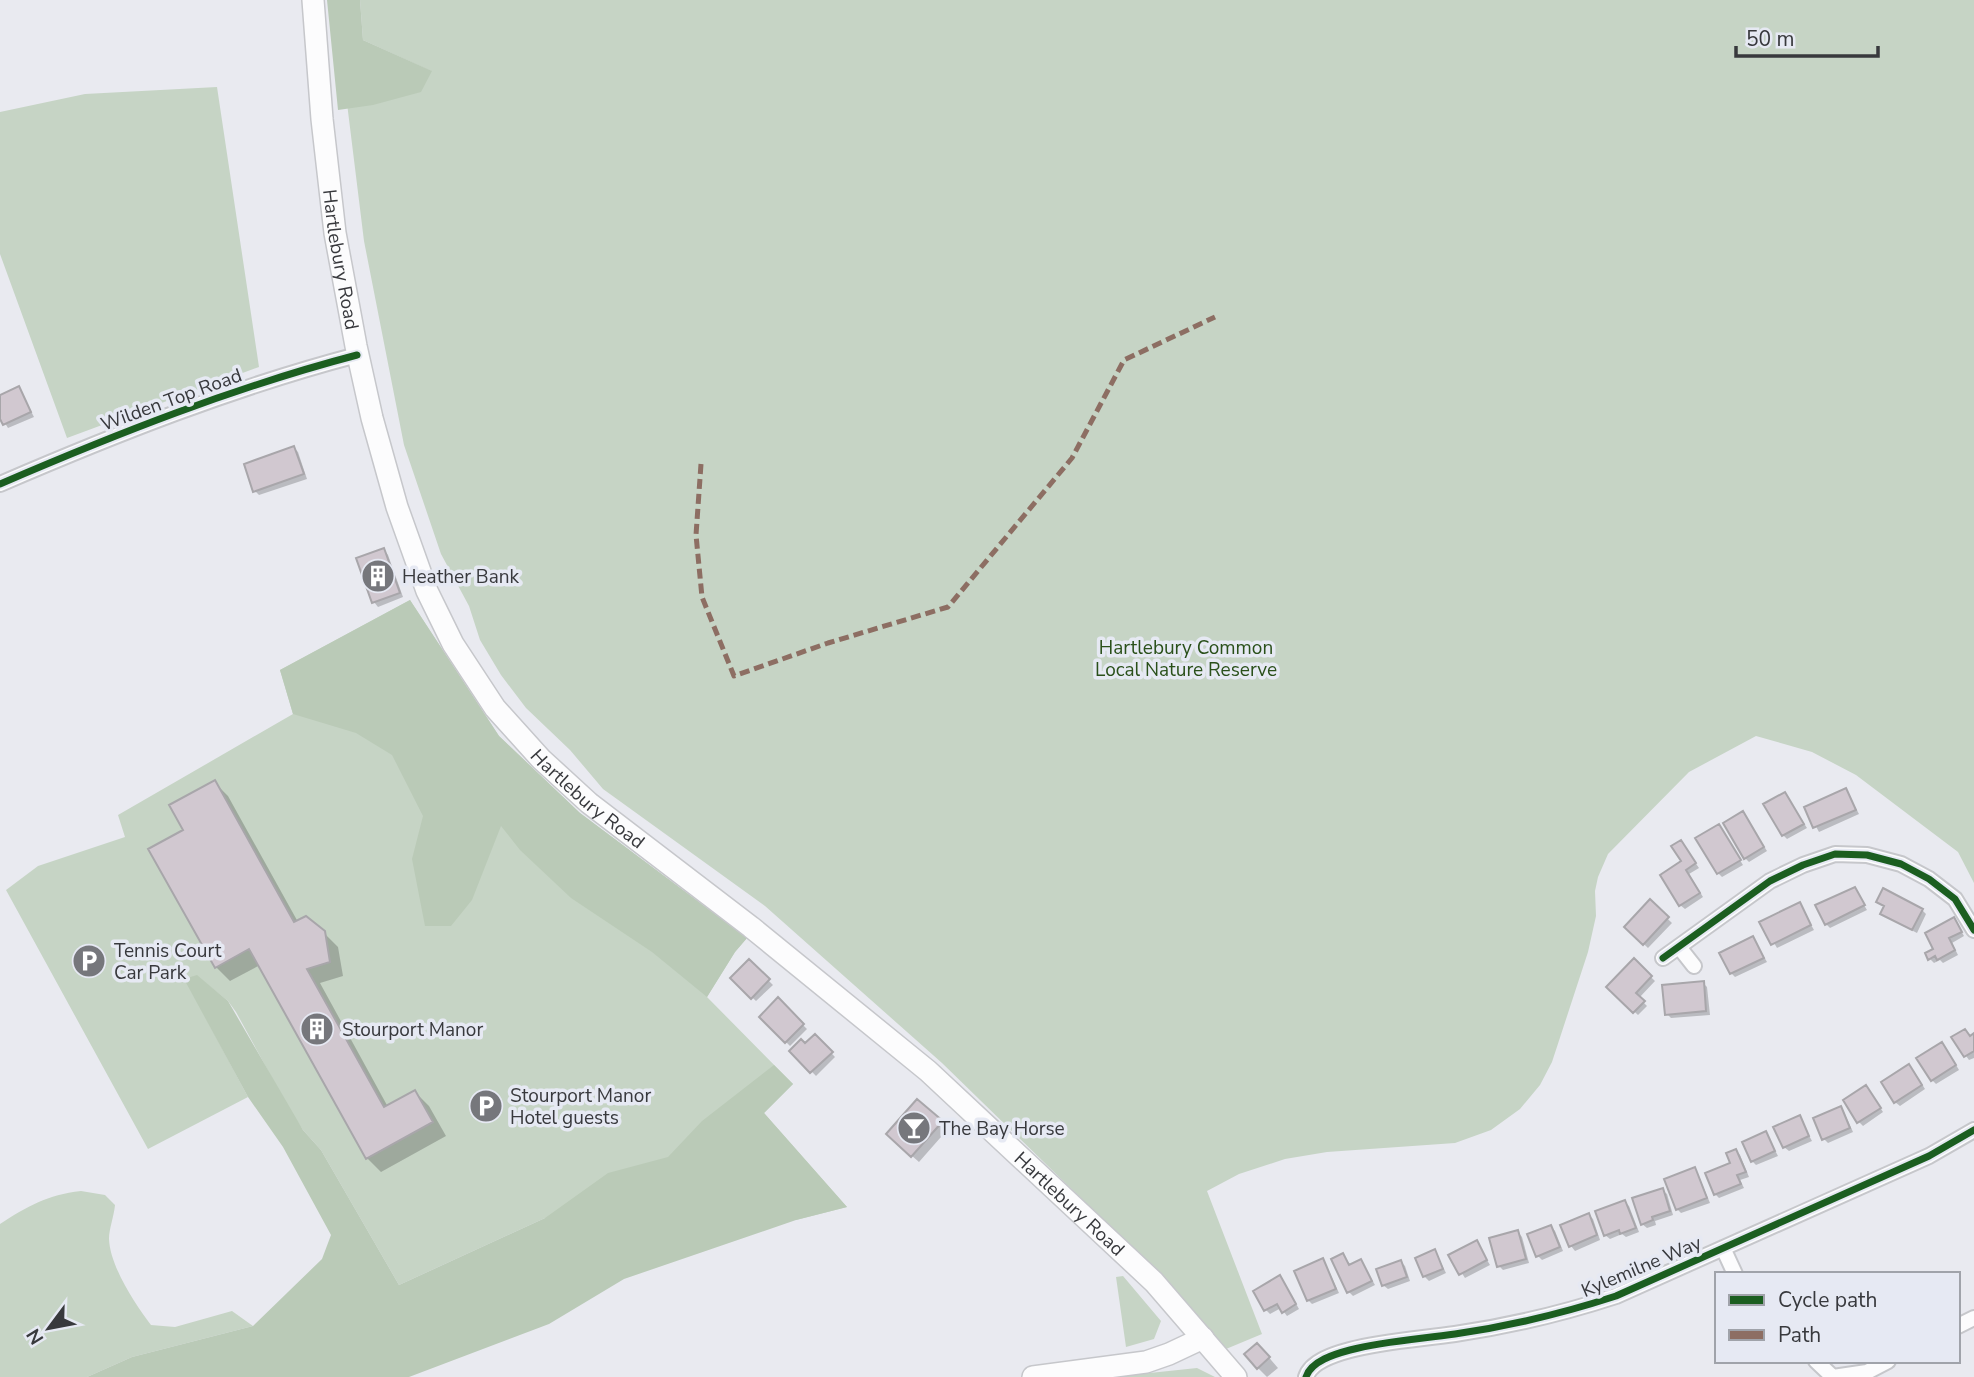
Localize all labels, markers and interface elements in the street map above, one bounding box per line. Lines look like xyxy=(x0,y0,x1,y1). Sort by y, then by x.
scale bar xyxy=(1736,14,1878,58)
text: 50 m xyxy=(1746,25,1795,53)
street label: Hartlebury Road xyxy=(316,188,365,332)
street label: Wilden Top Road xyxy=(97,362,246,438)
building icon: Heather Bank xyxy=(359,557,397,595)
place label: Heather Bank xyxy=(402,564,520,590)
park label: Hartlebury Common Local Nature Reserve xyxy=(1095,635,1277,683)
street label: Hartlebury Road xyxy=(524,744,650,855)
place label: Tennis Court Car Park xyxy=(114,938,222,986)
parking icon: Tennis Court Car Park xyxy=(70,942,108,980)
building icon: Stourport Manor xyxy=(298,1010,336,1048)
place label: Stourport Manor xyxy=(342,1017,483,1043)
place label: Stourport Manor Hotel guests xyxy=(510,1083,651,1131)
parking icon: Stourport Manor Hotel guests xyxy=(467,1087,505,1125)
bar icon: The Bay Horse xyxy=(895,1109,933,1147)
place label: The Bay Horse xyxy=(939,1116,1065,1142)
street label: Hartlebury Road xyxy=(1008,1146,1130,1262)
street label: Kylemilne Way xyxy=(1577,1230,1706,1304)
legend xyxy=(1715,1272,1960,1363)
text: Cycle path xyxy=(1778,1286,1877,1314)
north arrow xyxy=(14,1293,84,1363)
text: Path xyxy=(1778,1321,1821,1349)
text: N xyxy=(21,1324,50,1349)

